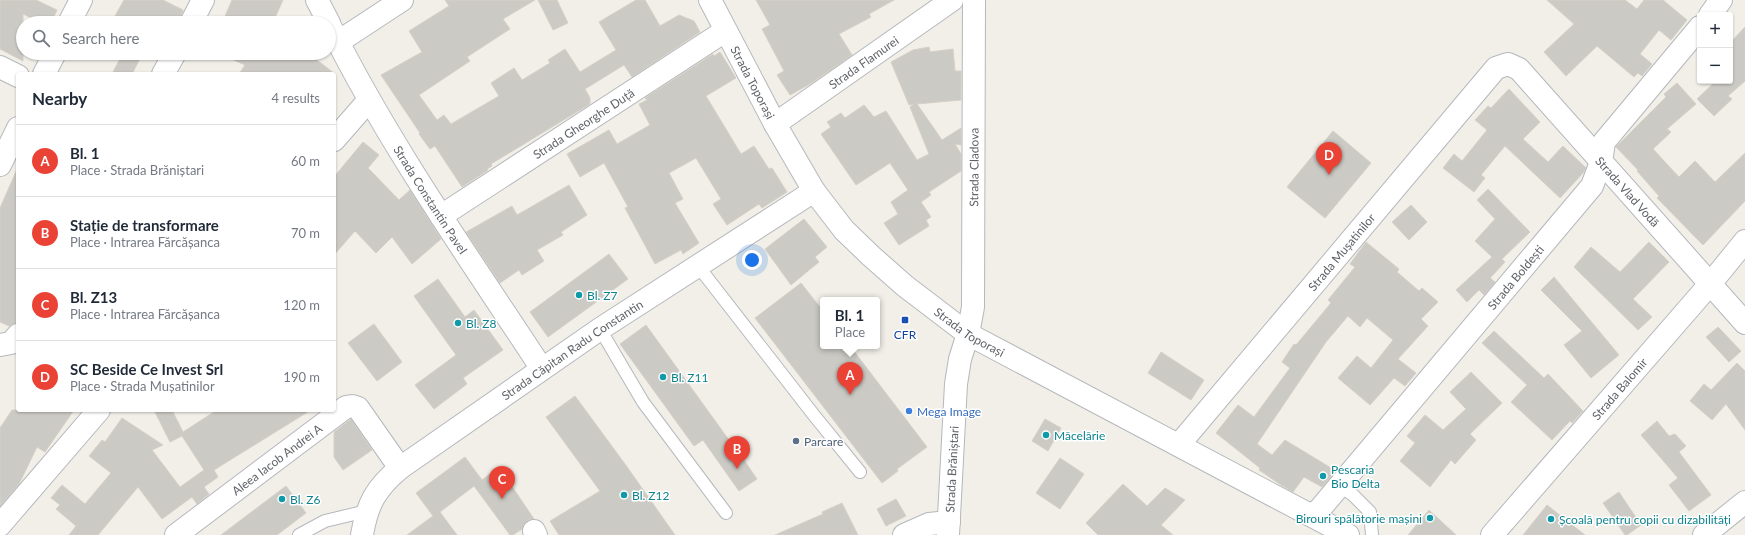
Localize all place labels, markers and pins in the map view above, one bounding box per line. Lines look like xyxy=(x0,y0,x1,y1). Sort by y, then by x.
pin: D xyxy=(1316,142,1342,175)
place label: Bl. Z7 xyxy=(587,288,618,303)
marker: Bl. Z7 xyxy=(574,290,584,300)
marker: CFR xyxy=(900,315,910,325)
place label: Bl. Z8 xyxy=(466,316,497,331)
marker: Bl. Z8 xyxy=(453,318,463,328)
place label: CFR xyxy=(894,327,917,342)
pin: A xyxy=(837,362,863,395)
place label: Bl. Z11 xyxy=(671,370,709,385)
marker: Bl. Z11 xyxy=(658,372,668,382)
place label: Mega Image xyxy=(917,404,981,419)
marker: Mega Image xyxy=(904,406,914,416)
place label: Măcelărie xyxy=(1054,428,1105,443)
marker: Măcelărie xyxy=(1041,430,1051,440)
place label: Parcare xyxy=(804,434,843,449)
pin: B xyxy=(724,436,750,469)
marker: Parcare xyxy=(791,436,801,446)
place label: Pescaria Bio Delta xyxy=(1331,462,1380,491)
pin: C xyxy=(489,466,515,499)
marker: Pescaria Bio Delta xyxy=(1318,471,1328,481)
place label: Bl. Z12 xyxy=(632,488,670,503)
marker: Bl. Z12 xyxy=(619,490,629,500)
place label: Bl. Z6 xyxy=(290,492,321,507)
marker: Bl. Z6 xyxy=(277,494,287,504)
place label: Birouri spălătorie mașini xyxy=(1296,511,1422,526)
place label: Școală pentru copii cu dizabilități xyxy=(1559,512,1731,527)
marker: Birouri spălătorie mașini xyxy=(1425,513,1435,523)
marker: Școală pentru copii cu dizabilități xyxy=(1546,514,1556,524)

